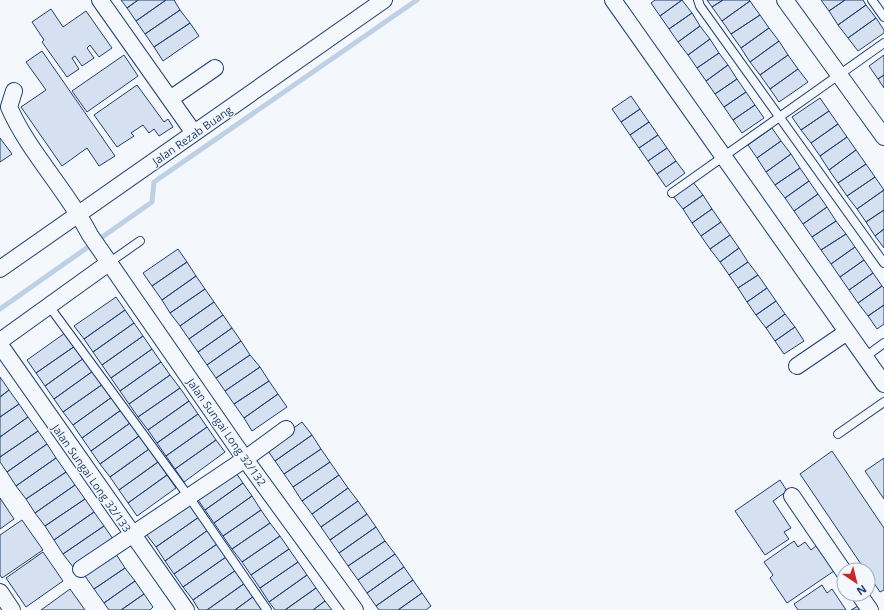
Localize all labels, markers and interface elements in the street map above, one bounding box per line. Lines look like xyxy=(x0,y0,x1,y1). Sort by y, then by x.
street label: Jalan Rezab Buang xyxy=(148,102,235,169)
street label: Jalan Sungai Long 32/132 xyxy=(184,374,270,489)
street label: Jalan Sungai Long 32/133 xyxy=(49,420,135,535)
north arrow xyxy=(836,562,876,602)
text: N xyxy=(854,582,870,599)

